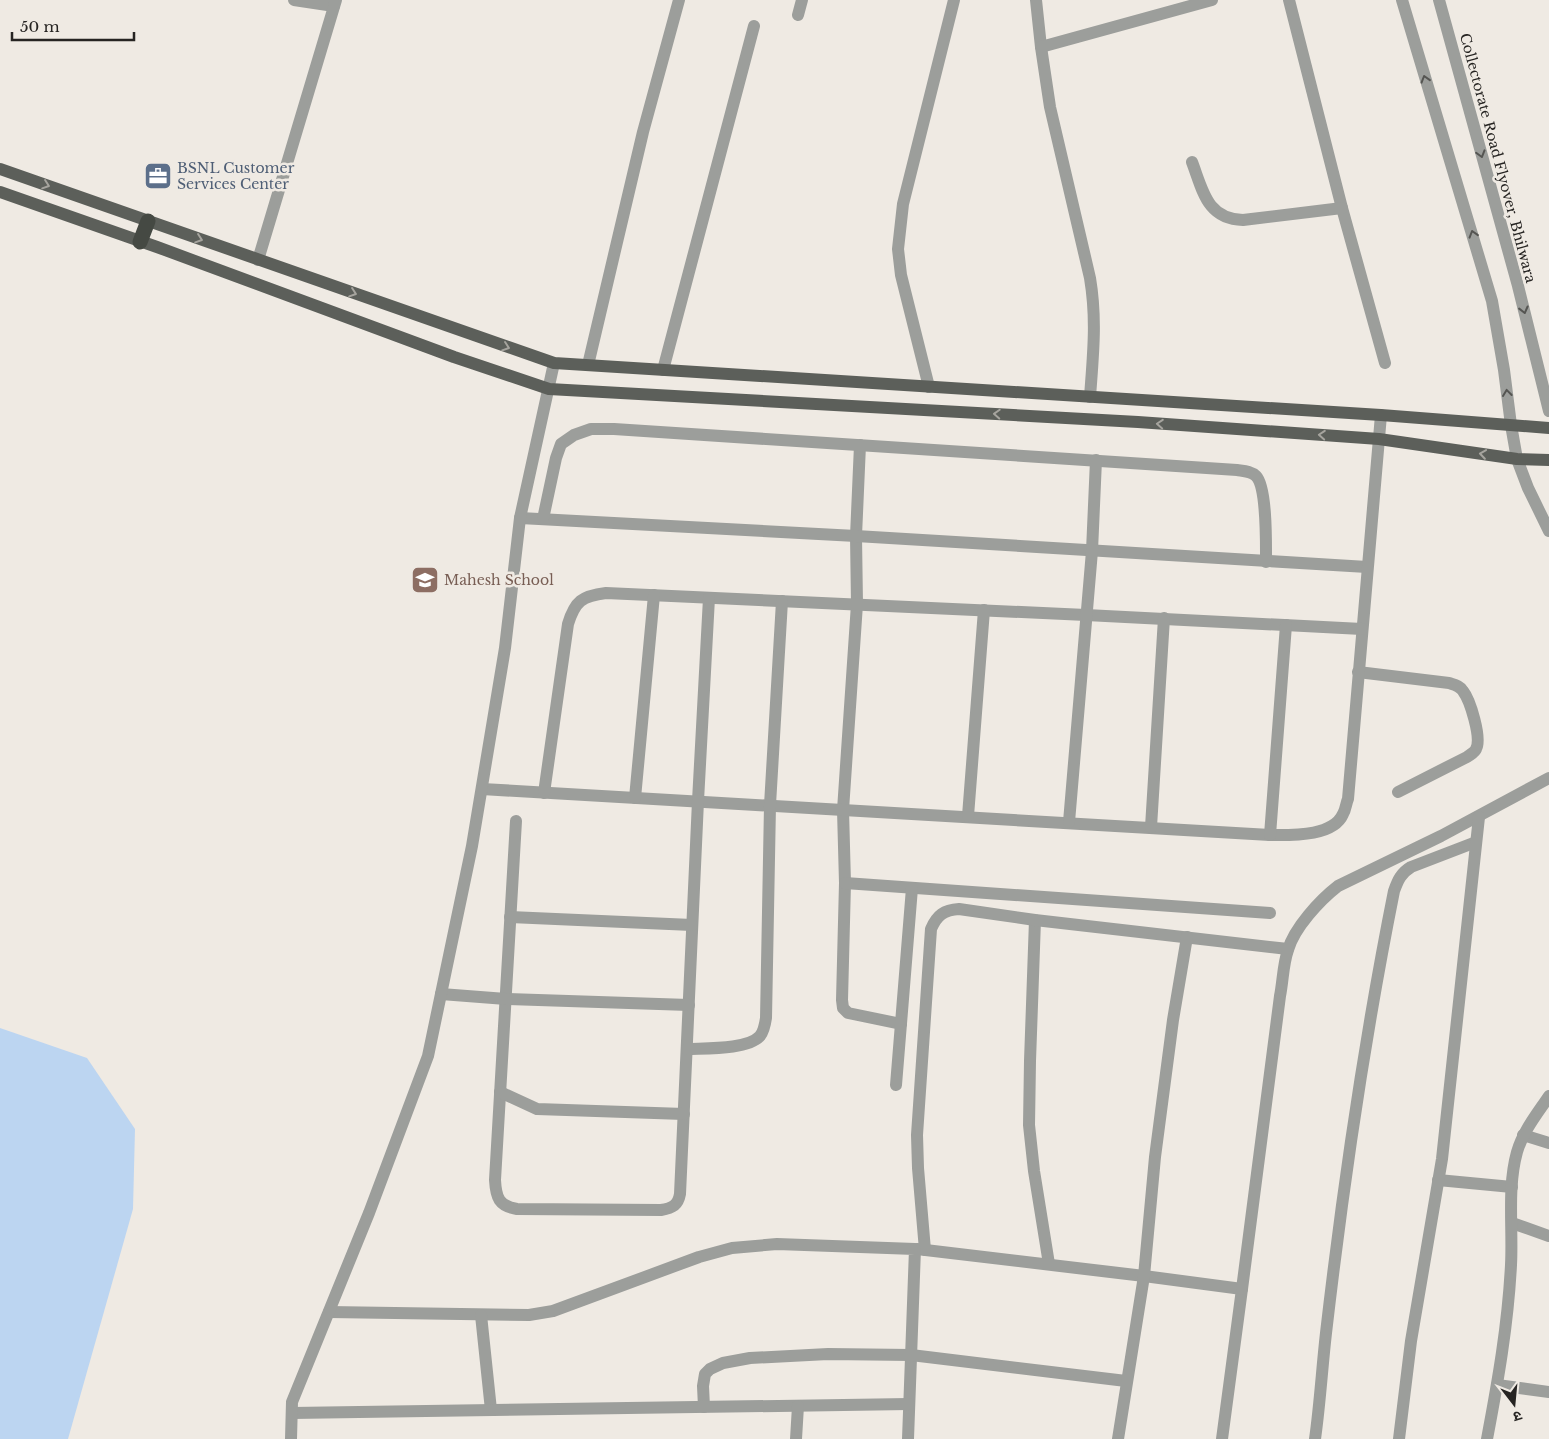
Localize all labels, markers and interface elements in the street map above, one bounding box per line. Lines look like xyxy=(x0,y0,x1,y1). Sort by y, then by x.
scale bar xyxy=(12,10,135,42)
text: 50 m xyxy=(20,17,60,36)
street label: Collectorate Road Flyover, Bhilwara xyxy=(1456,31,1540,285)
one-way arrow xyxy=(1421,75,1431,84)
one-way arrow xyxy=(1476,149,1486,157)
place label: BSNL Customer Services Center xyxy=(177,159,295,193)
office icon: BSNL Customer Services Center xyxy=(143,161,173,191)
one-way arrow xyxy=(41,179,50,189)
one-way arrow xyxy=(1469,231,1479,239)
one-way arrow xyxy=(195,233,203,243)
one-way arrow xyxy=(348,287,356,297)
one-way arrow xyxy=(1518,306,1529,315)
one-way arrow xyxy=(501,341,510,351)
one-way arrow xyxy=(1502,389,1513,397)
one-way arrow xyxy=(993,409,1001,420)
one-way arrow xyxy=(1155,419,1163,430)
one-way arrow xyxy=(1317,430,1325,441)
one-way arrow xyxy=(1479,449,1487,460)
school or university icon: Mahesh School xyxy=(410,565,440,595)
place label: Mahesh School xyxy=(444,571,554,589)
north arrow xyxy=(1489,1379,1539,1429)
text: उ xyxy=(1510,1407,1524,1426)

